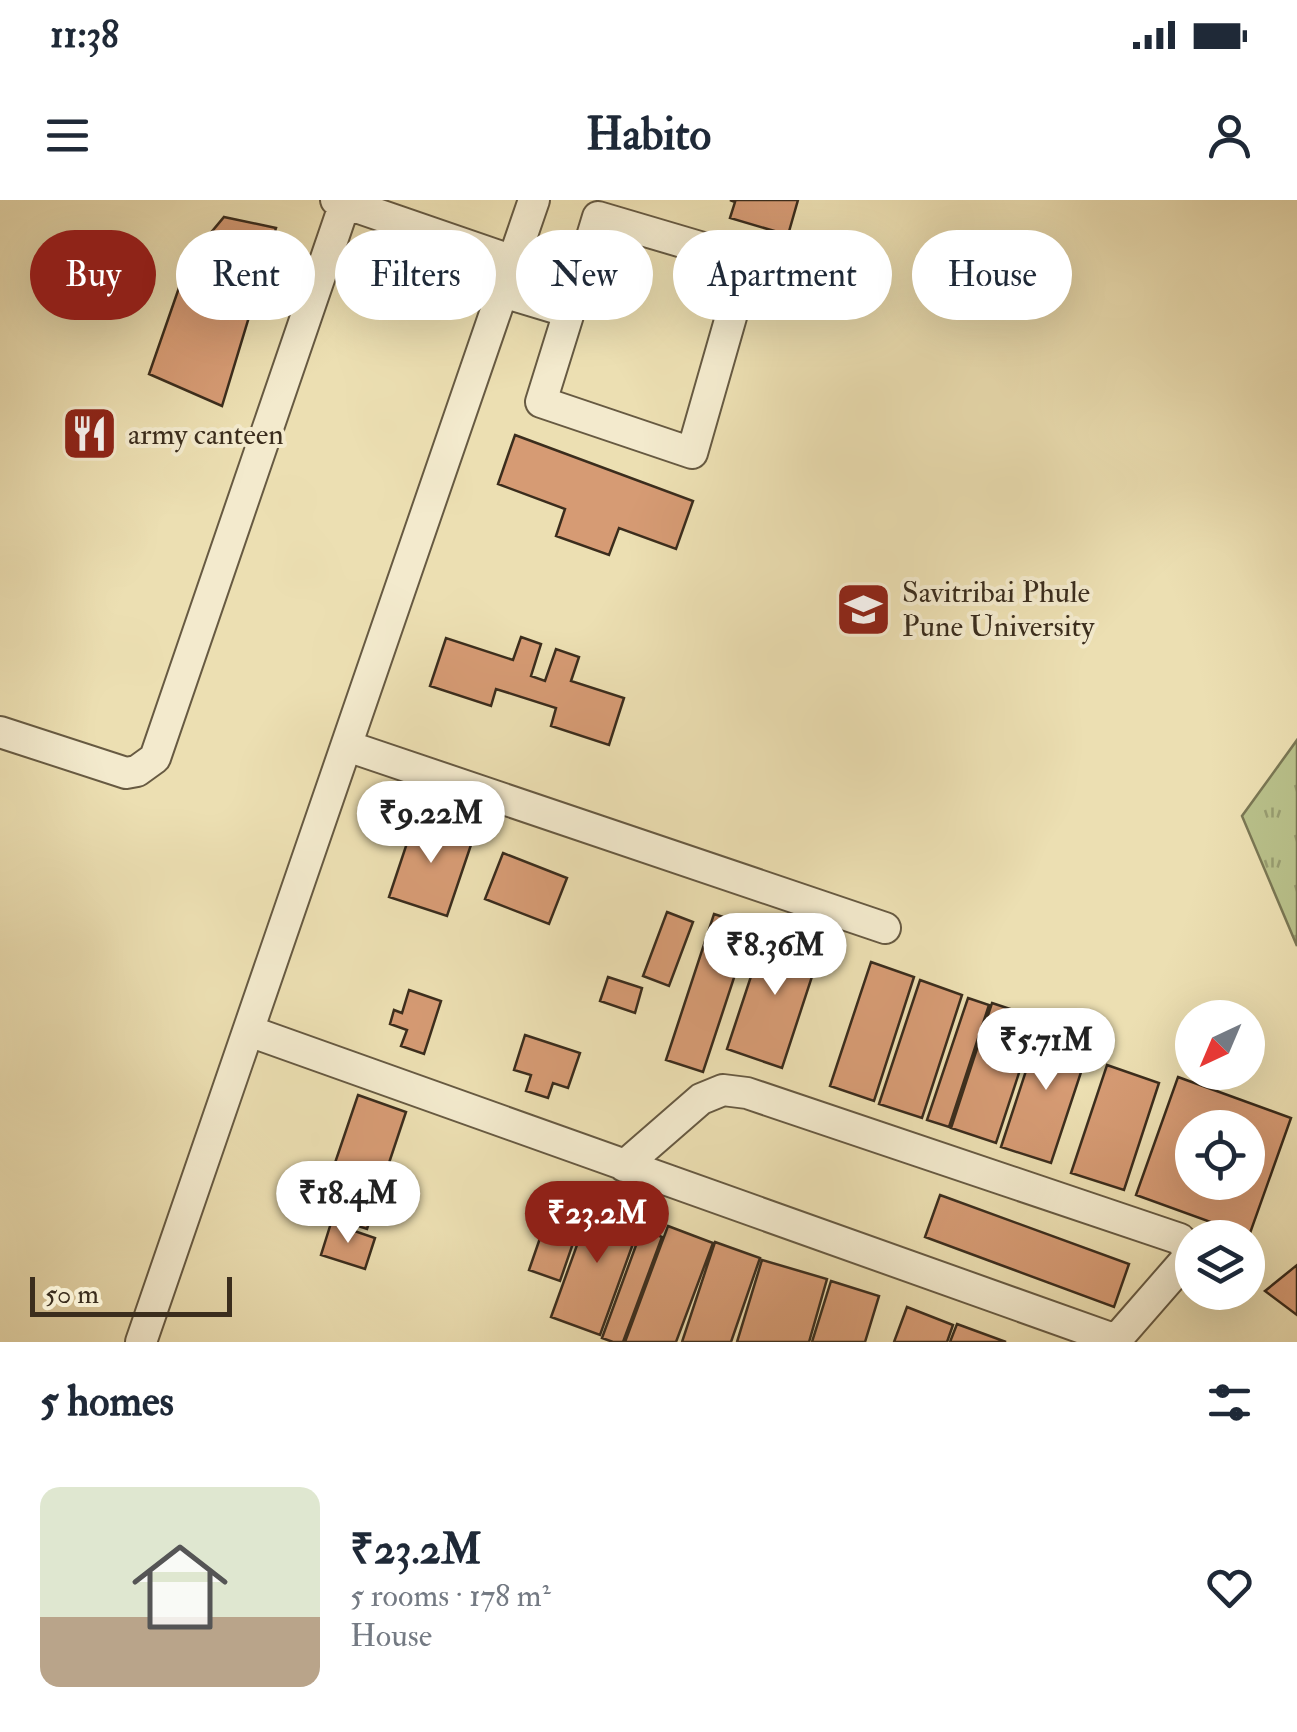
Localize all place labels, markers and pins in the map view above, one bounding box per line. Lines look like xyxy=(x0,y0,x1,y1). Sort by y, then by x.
restaurant icon: army canteen xyxy=(59,404,119,464)
place label: army canteen xyxy=(128,416,284,453)
place label: Savitribai Phule Pune University xyxy=(902,574,1095,645)
school or university icon: Savitribai Phule Pune University xyxy=(833,579,893,639)
pin: ₹9.22M xyxy=(350,781,512,866)
pin: ₹8.36M xyxy=(694,913,856,998)
pin: ₹5.71M xyxy=(965,1008,1127,1093)
pin: ₹18.4M xyxy=(267,1161,429,1246)
pin: ₹23.2M xyxy=(516,1181,678,1266)

